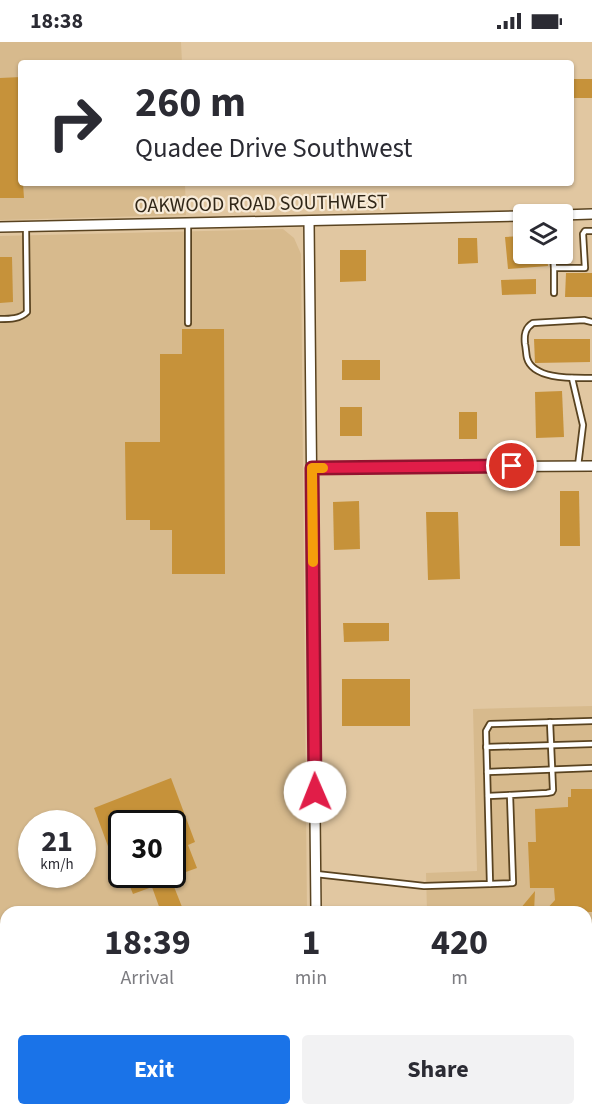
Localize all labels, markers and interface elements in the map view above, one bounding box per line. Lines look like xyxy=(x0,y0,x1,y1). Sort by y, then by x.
text: 18:38 xyxy=(30,5,83,37)
text: 260 m xyxy=(135,73,246,133)
icon: right xyxy=(36,84,114,162)
text: Quadee Drive Southwest xyxy=(135,129,412,168)
street label: OAKWOOD ROAD SOUTHWEST xyxy=(134,188,388,220)
map controls xyxy=(513,204,573,264)
button: layers xyxy=(513,204,573,264)
pin xyxy=(486,440,537,491)
icon: arrive xyxy=(495,449,528,482)
position arrow xyxy=(283,760,347,824)
speed limit sign: 30 xyxy=(108,810,186,888)
text: 21 xyxy=(41,820,73,863)
text: km/h xyxy=(40,854,74,875)
text: 18:39 xyxy=(104,917,191,968)
text: 1 xyxy=(301,917,320,968)
text: 420 xyxy=(431,917,488,968)
text: Arrival xyxy=(120,964,174,992)
text: min xyxy=(295,964,327,992)
text: m xyxy=(451,964,468,992)
button: Exit xyxy=(18,1035,290,1104)
button: Share xyxy=(302,1035,574,1104)

